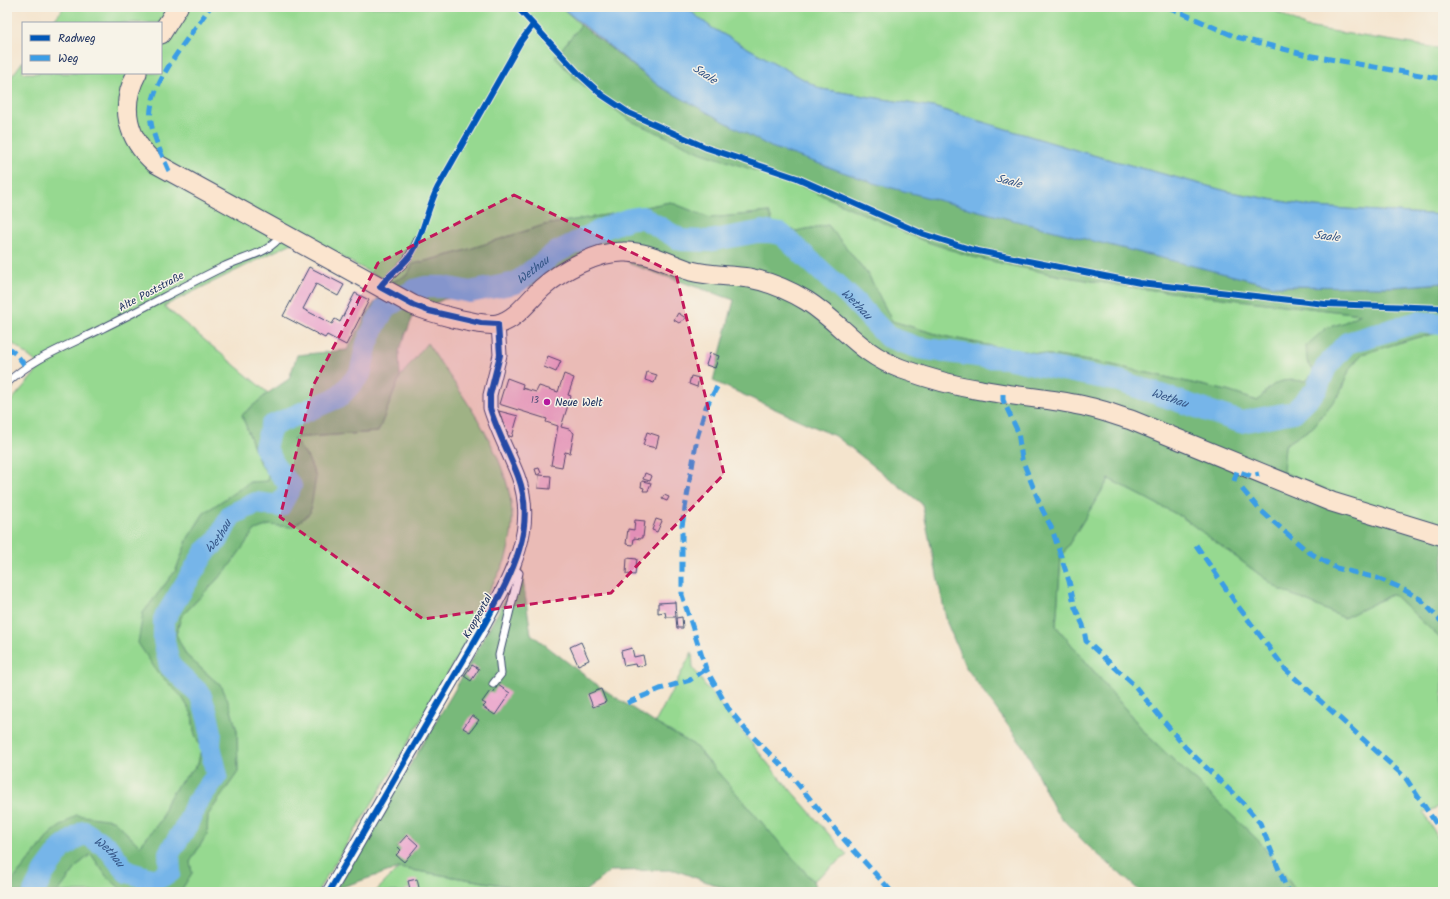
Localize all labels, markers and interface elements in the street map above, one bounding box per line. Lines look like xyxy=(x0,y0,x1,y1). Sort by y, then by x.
legend xyxy=(22,22,162,74)
text: Radweg xyxy=(58,29,96,48)
text: Weg xyxy=(58,49,79,68)
water label: Saale xyxy=(689,59,722,90)
water label: Saale xyxy=(994,169,1025,194)
water label: Saale xyxy=(1313,226,1342,247)
water label: Wethau xyxy=(513,251,555,289)
street label: Alte Poststraße xyxy=(115,267,188,317)
water label: Wethau xyxy=(836,284,877,325)
house number: 1 xyxy=(357,296,360,311)
water label: Wethau xyxy=(1149,384,1191,414)
house number: 13 xyxy=(531,393,539,408)
place label: Neue Welt xyxy=(555,394,603,412)
marker: Neue Welt xyxy=(542,397,552,407)
water label: Wethau xyxy=(201,515,238,558)
street label: Kroppental xyxy=(458,591,498,642)
water label: Wethau xyxy=(90,832,130,873)

